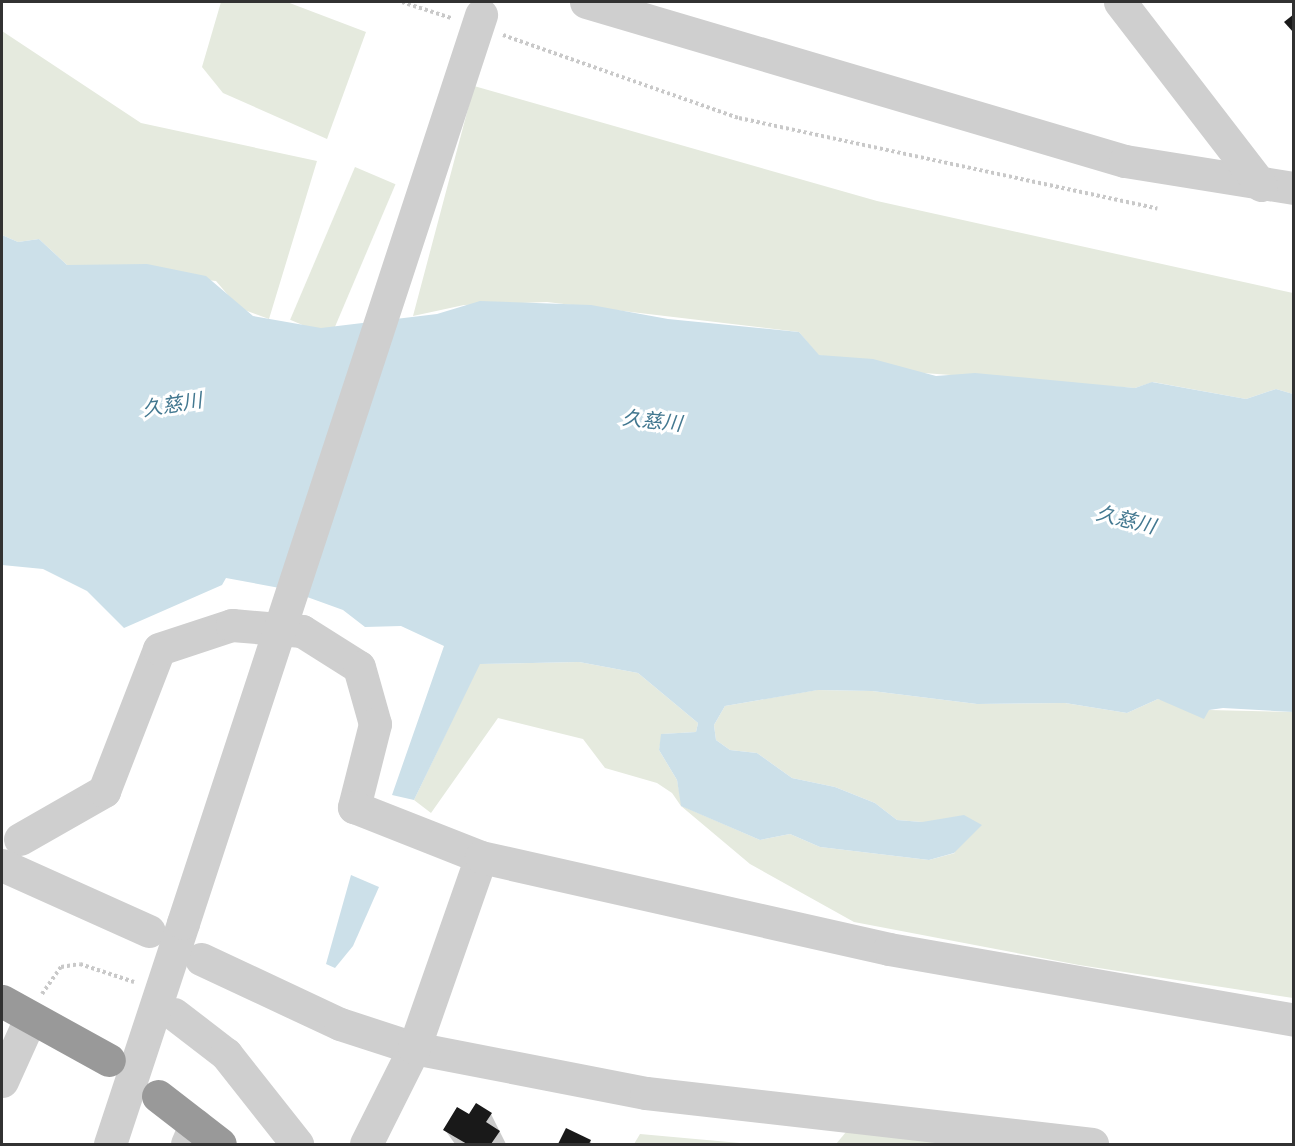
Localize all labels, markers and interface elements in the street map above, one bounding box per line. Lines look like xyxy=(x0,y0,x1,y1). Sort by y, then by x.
water label: 久慈川 xyxy=(140,387,204,421)
water label: 久慈川 xyxy=(621,405,683,435)
water label: 久慈川 xyxy=(1094,500,1158,538)

